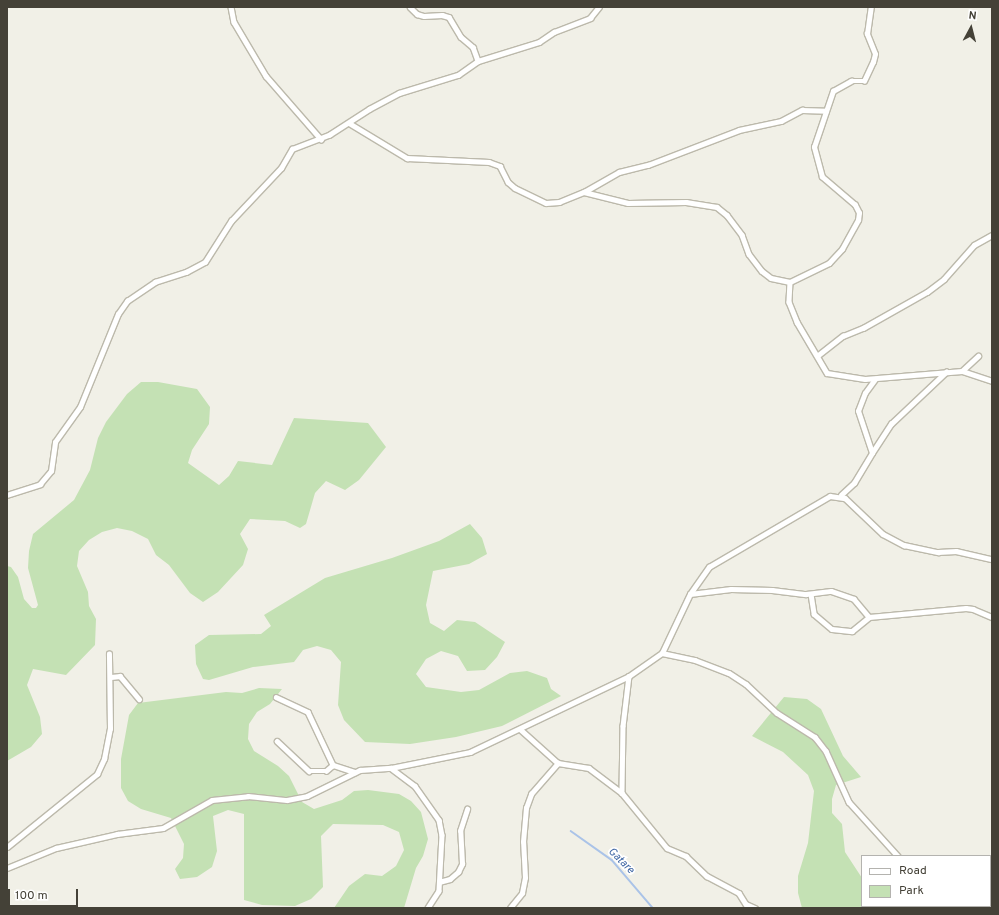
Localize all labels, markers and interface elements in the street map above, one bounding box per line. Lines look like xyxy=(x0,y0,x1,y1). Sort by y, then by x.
north arrow xyxy=(951,8,991,48)
text: N xyxy=(968,9,977,24)
water label: Gatare xyxy=(605,845,637,877)
legend xyxy=(861,855,991,907)
text: Road xyxy=(899,863,927,879)
scale bar xyxy=(10,881,80,907)
text: Park xyxy=(899,883,924,899)
text: 100 m xyxy=(15,888,48,904)

